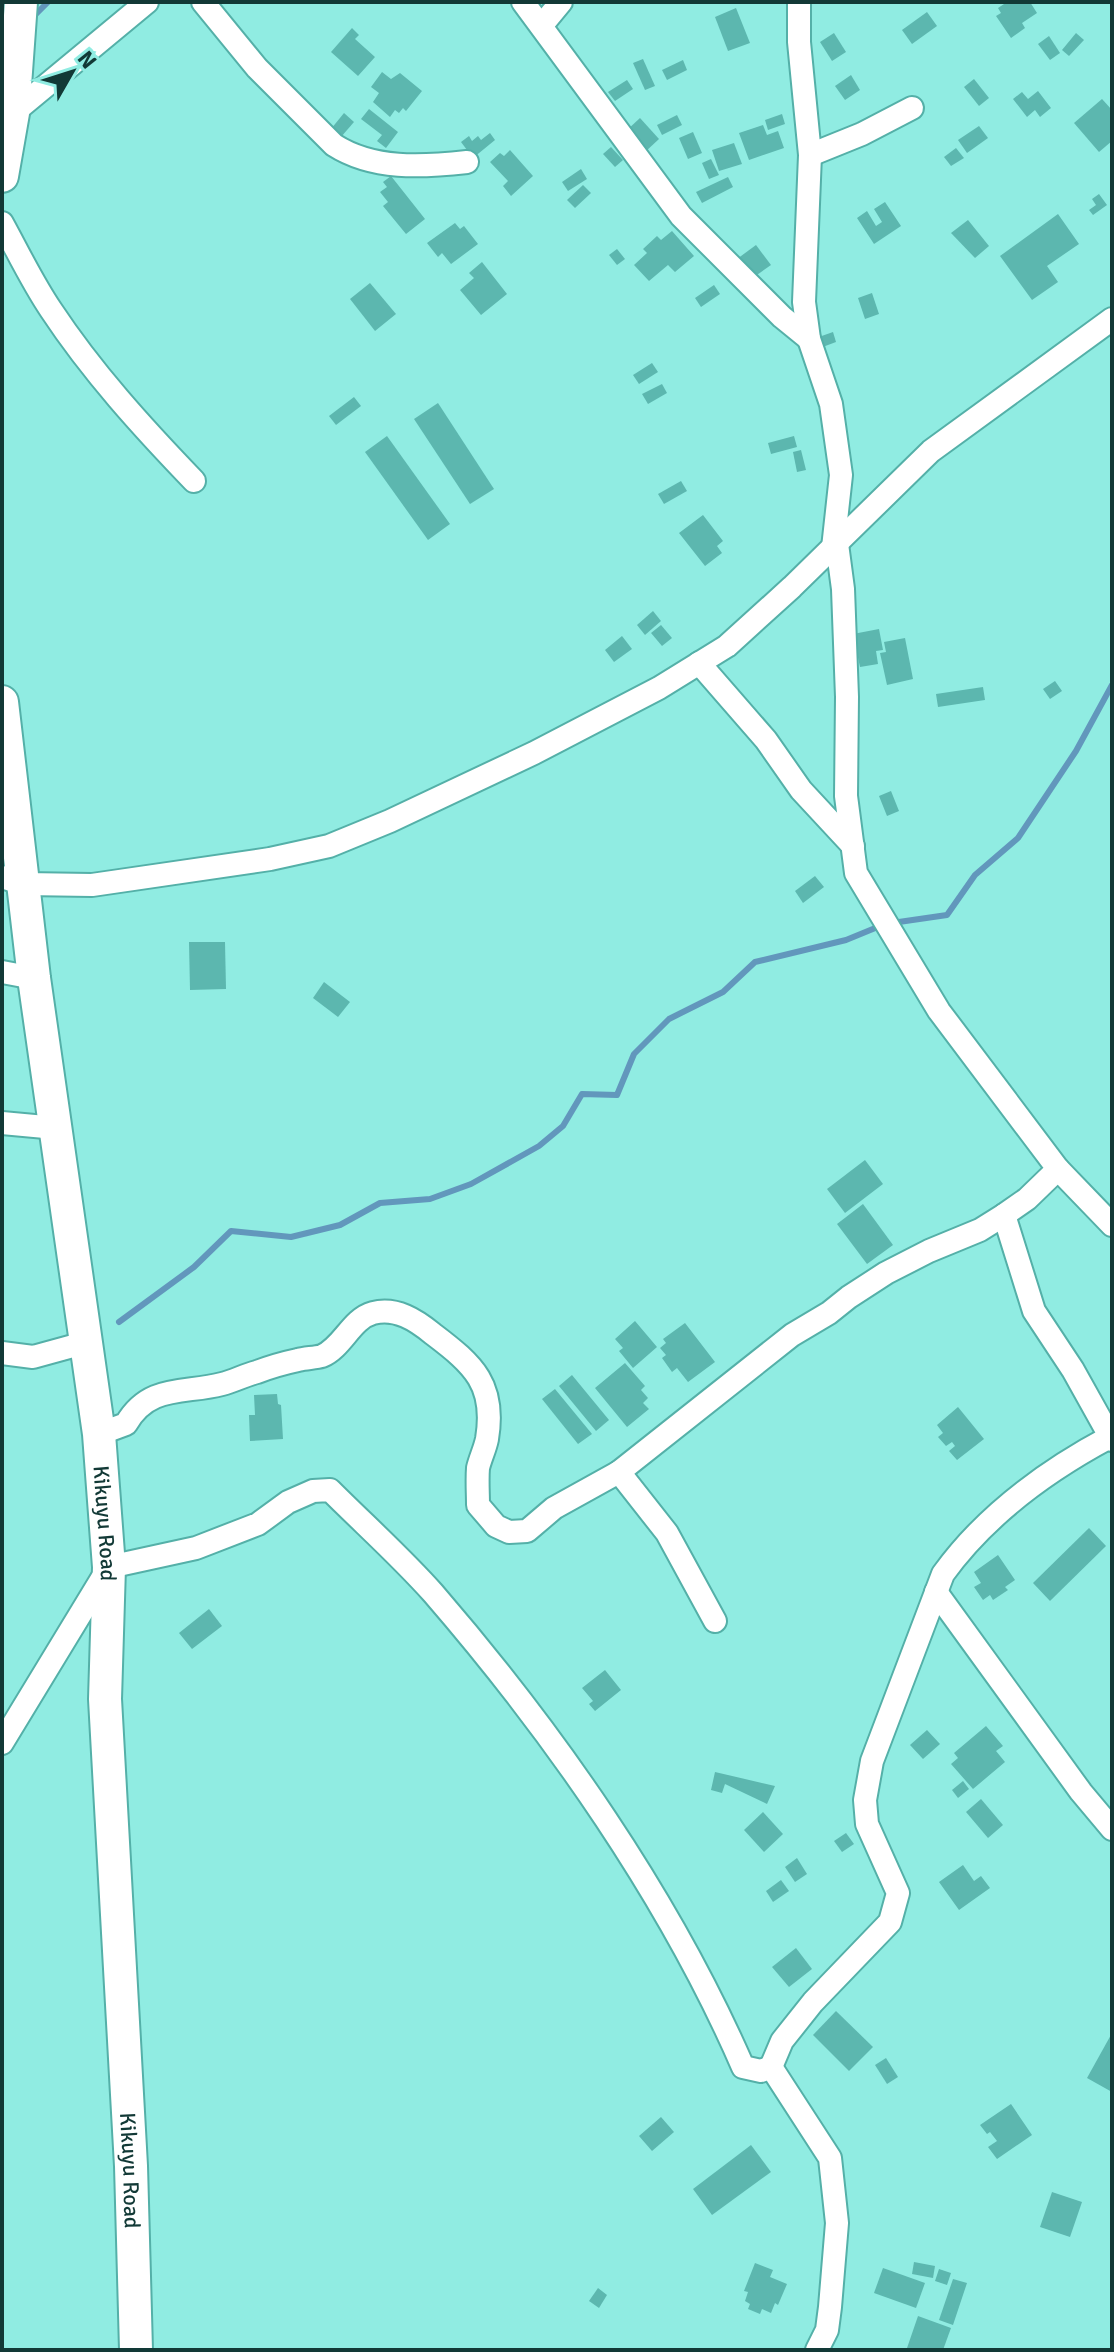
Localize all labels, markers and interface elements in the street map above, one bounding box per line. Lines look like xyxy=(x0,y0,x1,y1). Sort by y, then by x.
north arrow xyxy=(32,32,112,112)
text: N xyxy=(72,45,102,74)
street label: Kikuyu Road xyxy=(88,1464,123,1582)
street label: Kikuyu Road xyxy=(115,2112,146,2229)

